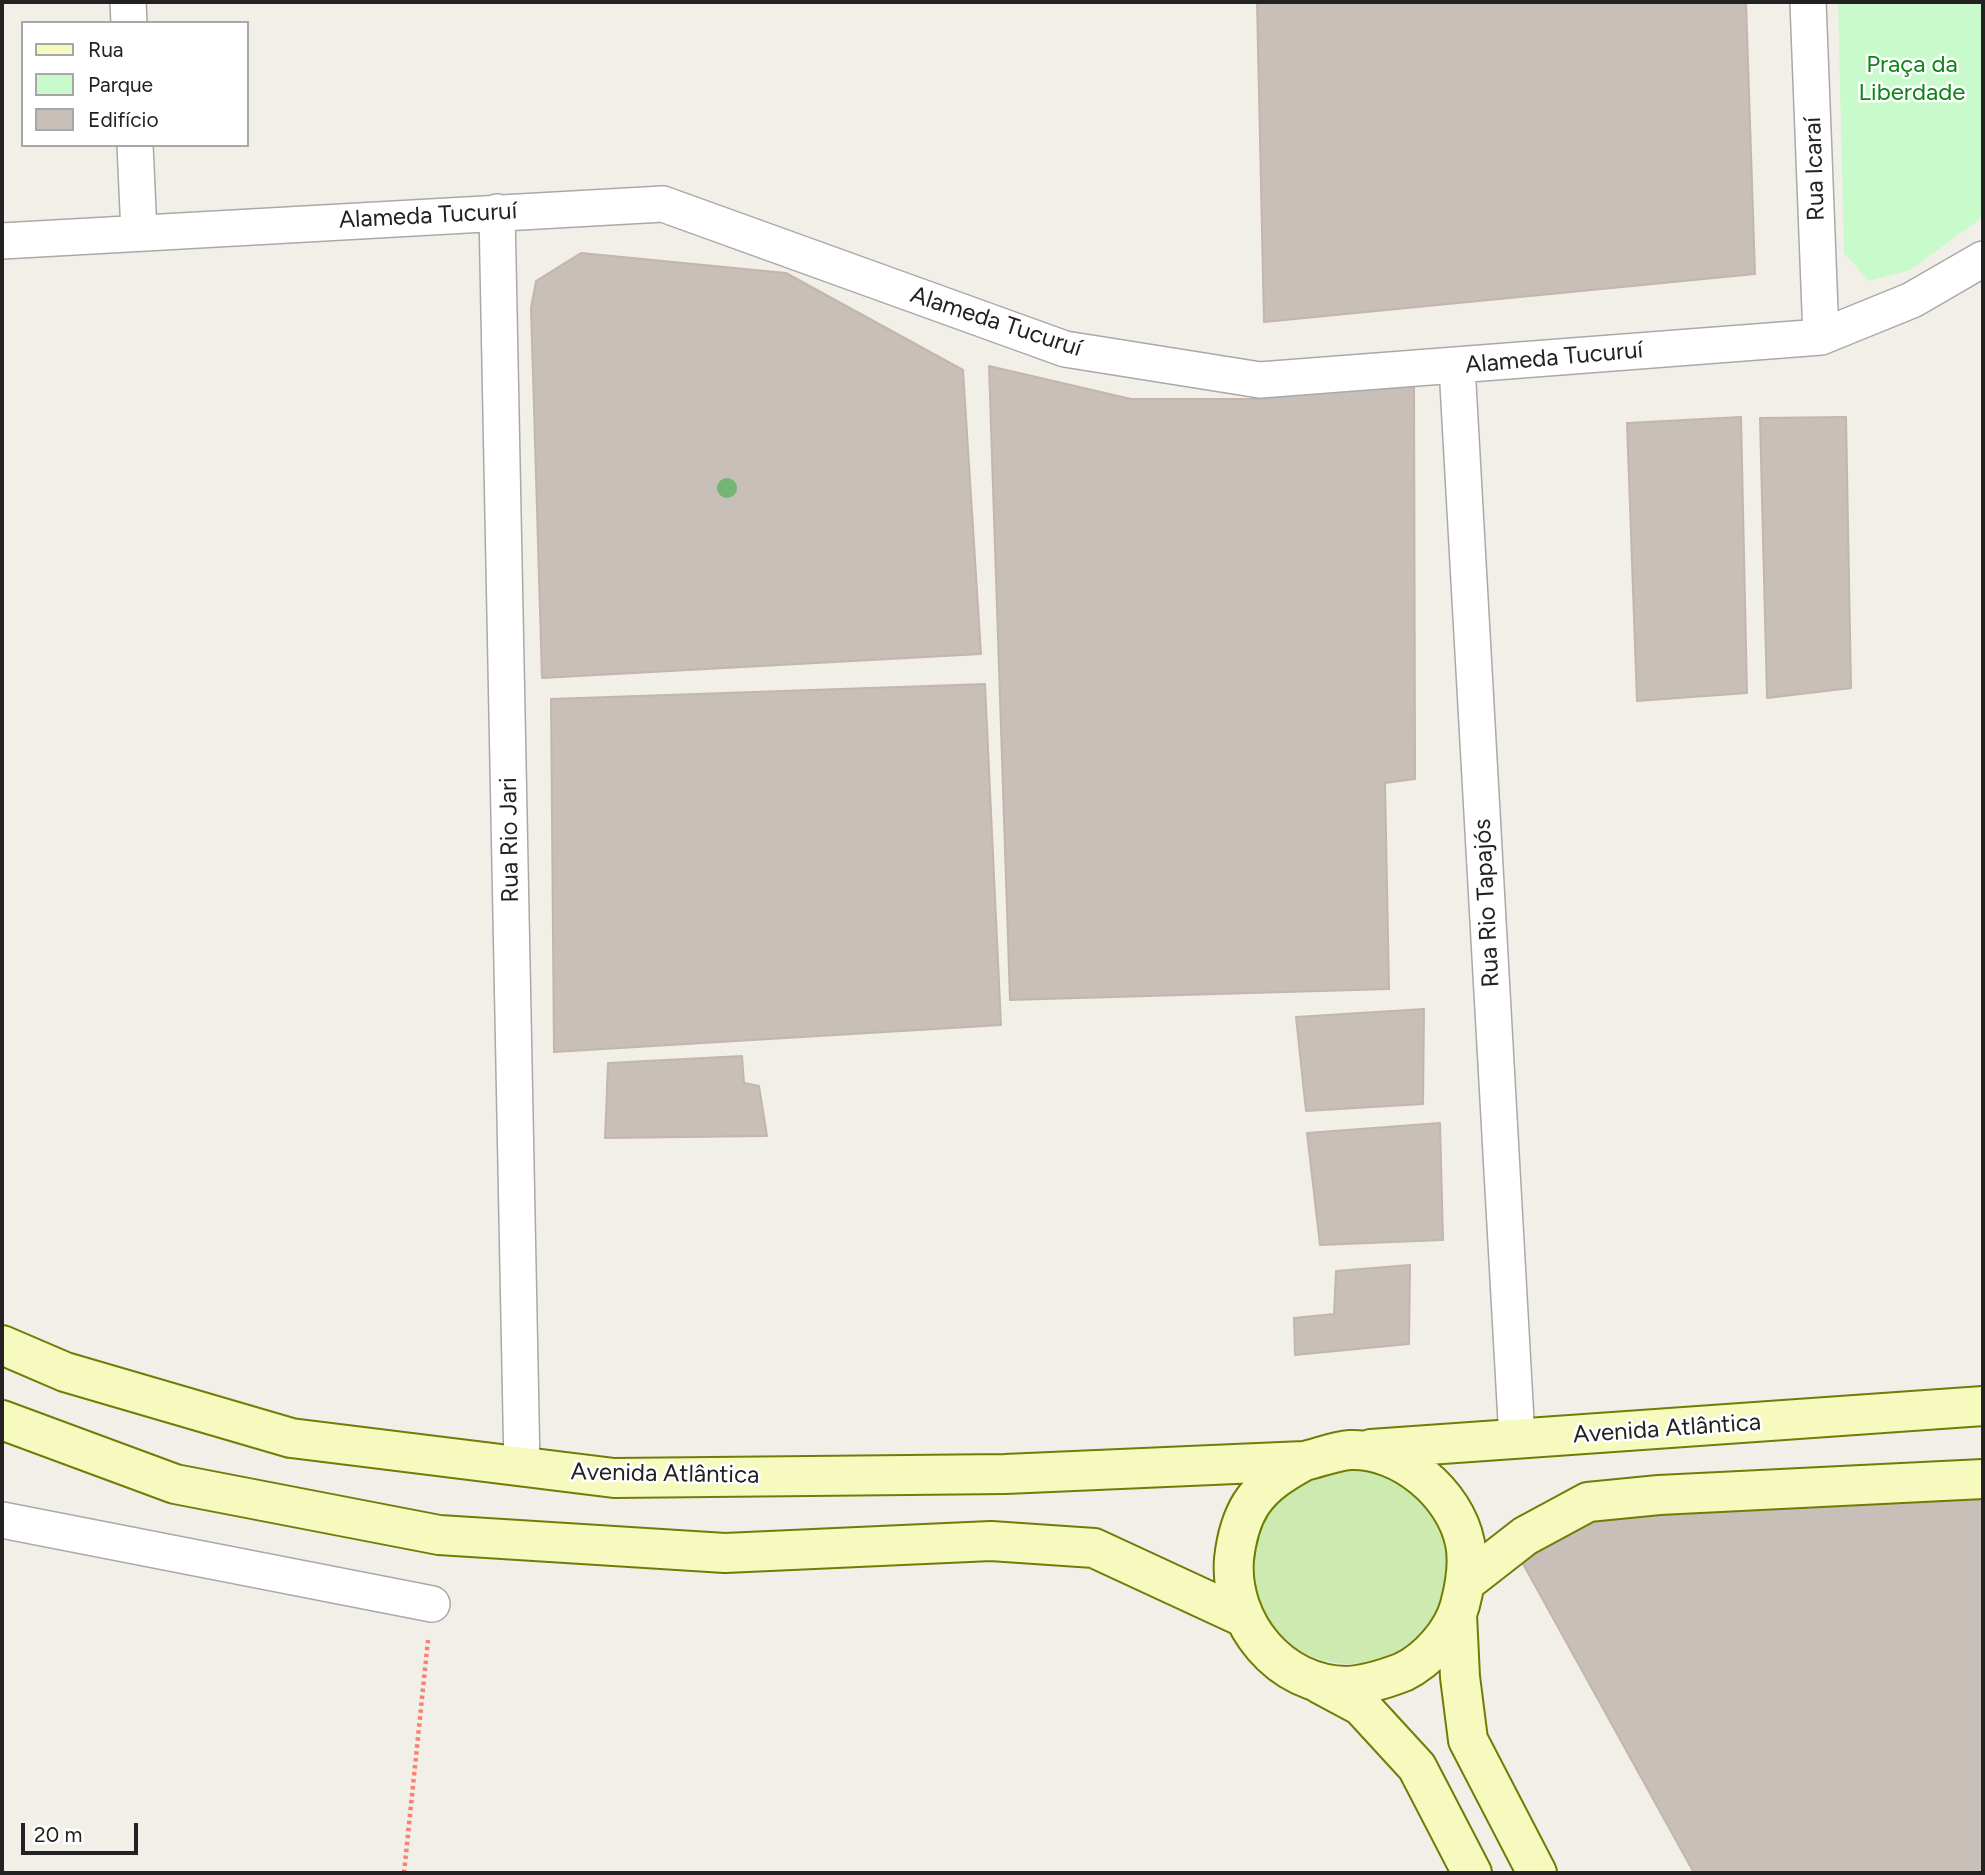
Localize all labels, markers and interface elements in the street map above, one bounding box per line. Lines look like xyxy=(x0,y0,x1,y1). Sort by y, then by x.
legend xyxy=(21,21,248,147)
text: Rua xyxy=(88,37,124,62)
park label: Praça da Liberdade xyxy=(1859,51,1965,107)
text: Parque xyxy=(88,72,153,97)
text: Edifício xyxy=(88,107,159,132)
street label: Rua Icaraí xyxy=(1799,116,1831,222)
street label: Alameda Tucuruí xyxy=(338,197,518,235)
street label: Alameda Tucuruí xyxy=(907,281,1085,363)
street label: Alameda Tucuruí xyxy=(1464,336,1644,380)
street label: Rua Rio Jari xyxy=(495,777,525,903)
street label: Rua Rio Tapajós xyxy=(1468,818,1506,988)
street label: Avenida Atlântica xyxy=(1572,1408,1762,1450)
street label: Avenida Atlântica xyxy=(570,1458,760,1490)
scale bar xyxy=(24,1808,142,1852)
text: 20 m xyxy=(34,1822,82,1847)

